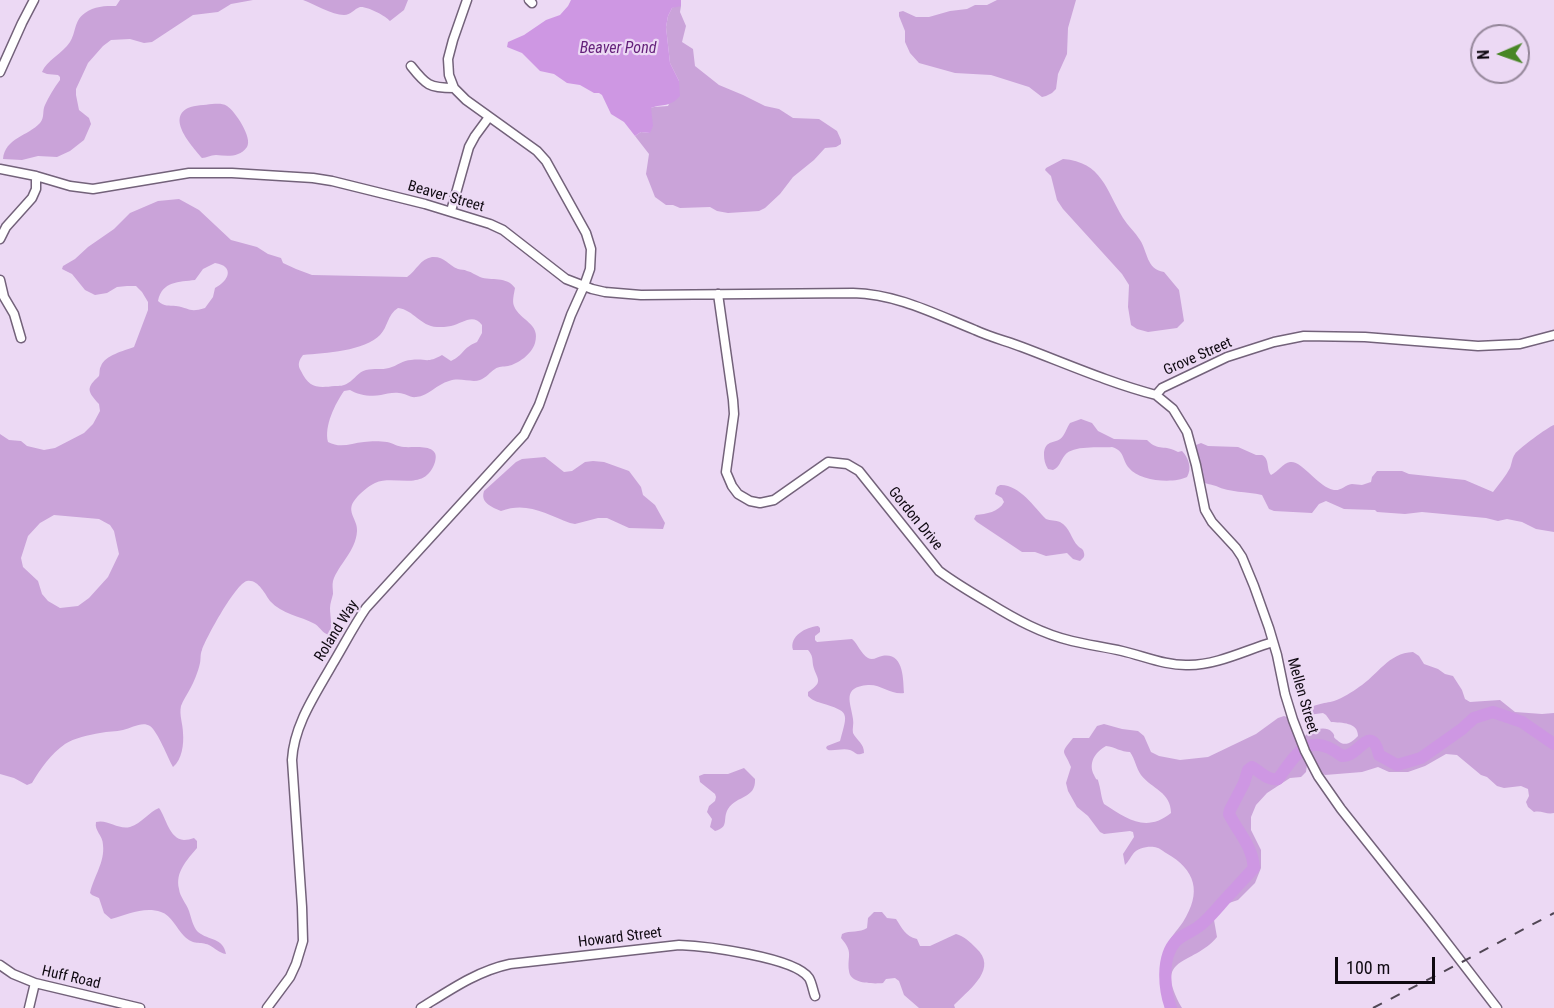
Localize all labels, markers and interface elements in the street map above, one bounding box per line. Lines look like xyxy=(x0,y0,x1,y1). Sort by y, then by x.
north arrow xyxy=(1470,24,1530,84)
water label: Beaver Pond xyxy=(580,39,656,59)
text: N xyxy=(1474,49,1493,60)
street label: Beaver Street xyxy=(406,177,486,217)
street label: Grove Street xyxy=(1161,334,1235,380)
street label: Gordon Drive xyxy=(884,484,946,554)
street label: Roland Way xyxy=(311,597,363,665)
street label: Mellen Street xyxy=(1283,656,1321,736)
street label: Howard Street xyxy=(577,924,663,952)
scale bar xyxy=(1338,945,1438,983)
text: 100 m xyxy=(1346,957,1390,978)
street label: Huff Road xyxy=(40,963,102,993)

